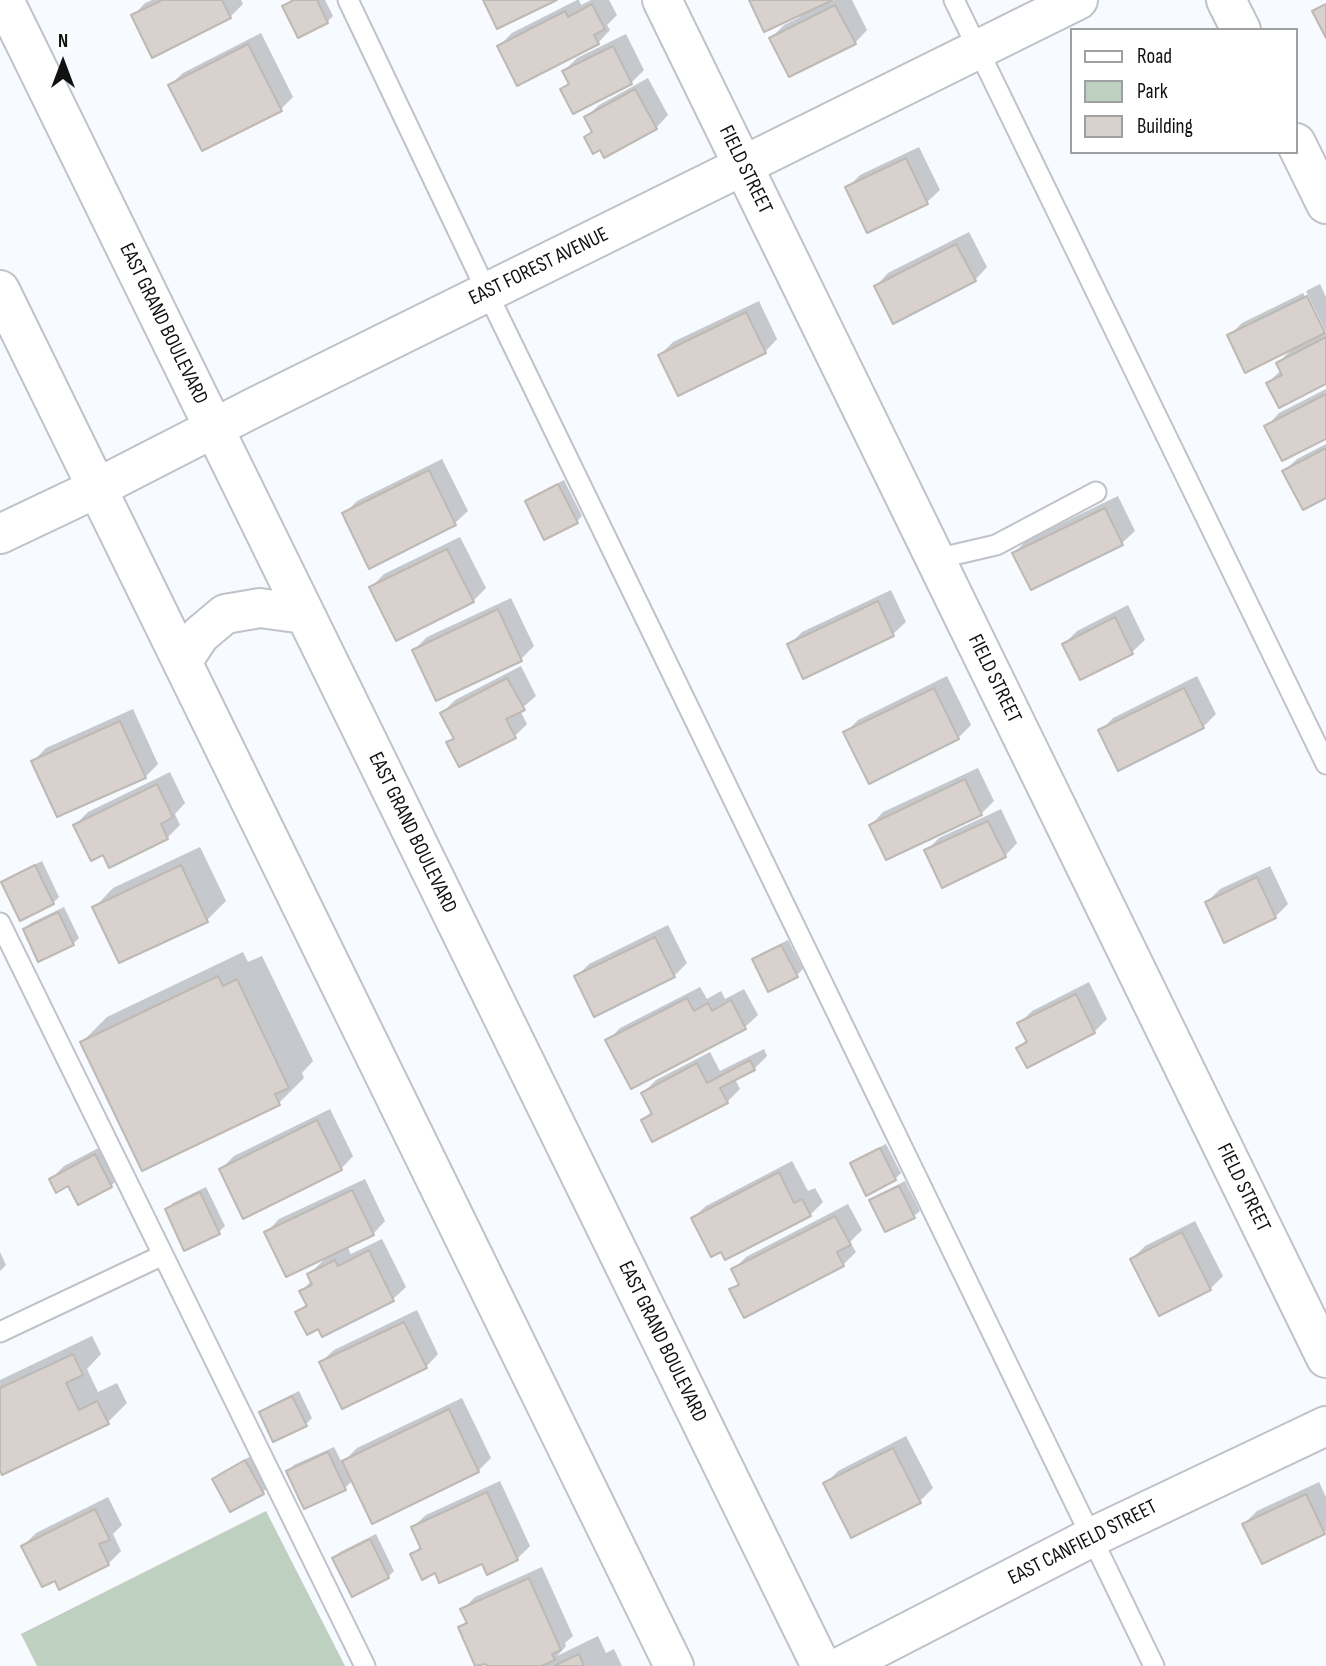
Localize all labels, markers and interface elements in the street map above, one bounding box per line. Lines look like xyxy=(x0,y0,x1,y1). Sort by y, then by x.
north arrow xyxy=(28,28,98,98)
legend xyxy=(1070,28,1298,154)
text: N xyxy=(58,30,68,53)
text: Road xyxy=(1137,44,1172,69)
text: Park xyxy=(1137,79,1168,104)
text: Building xyxy=(1137,114,1193,139)
street label: FIELD STREET xyxy=(713,122,777,218)
street label: EAST FOREST AVENUE xyxy=(465,222,613,312)
street label: EAST GRAND BOULEVARD xyxy=(113,239,213,409)
street label: FIELD STREET xyxy=(962,631,1026,727)
street label: EAST GRAND BOULEVARD xyxy=(362,748,462,918)
street label: FIELD STREET xyxy=(1211,1140,1275,1236)
street label: EAST GRAND BOULEVARD xyxy=(612,1257,712,1427)
street label: EAST CANFIELD STREET xyxy=(1004,1495,1162,1591)

